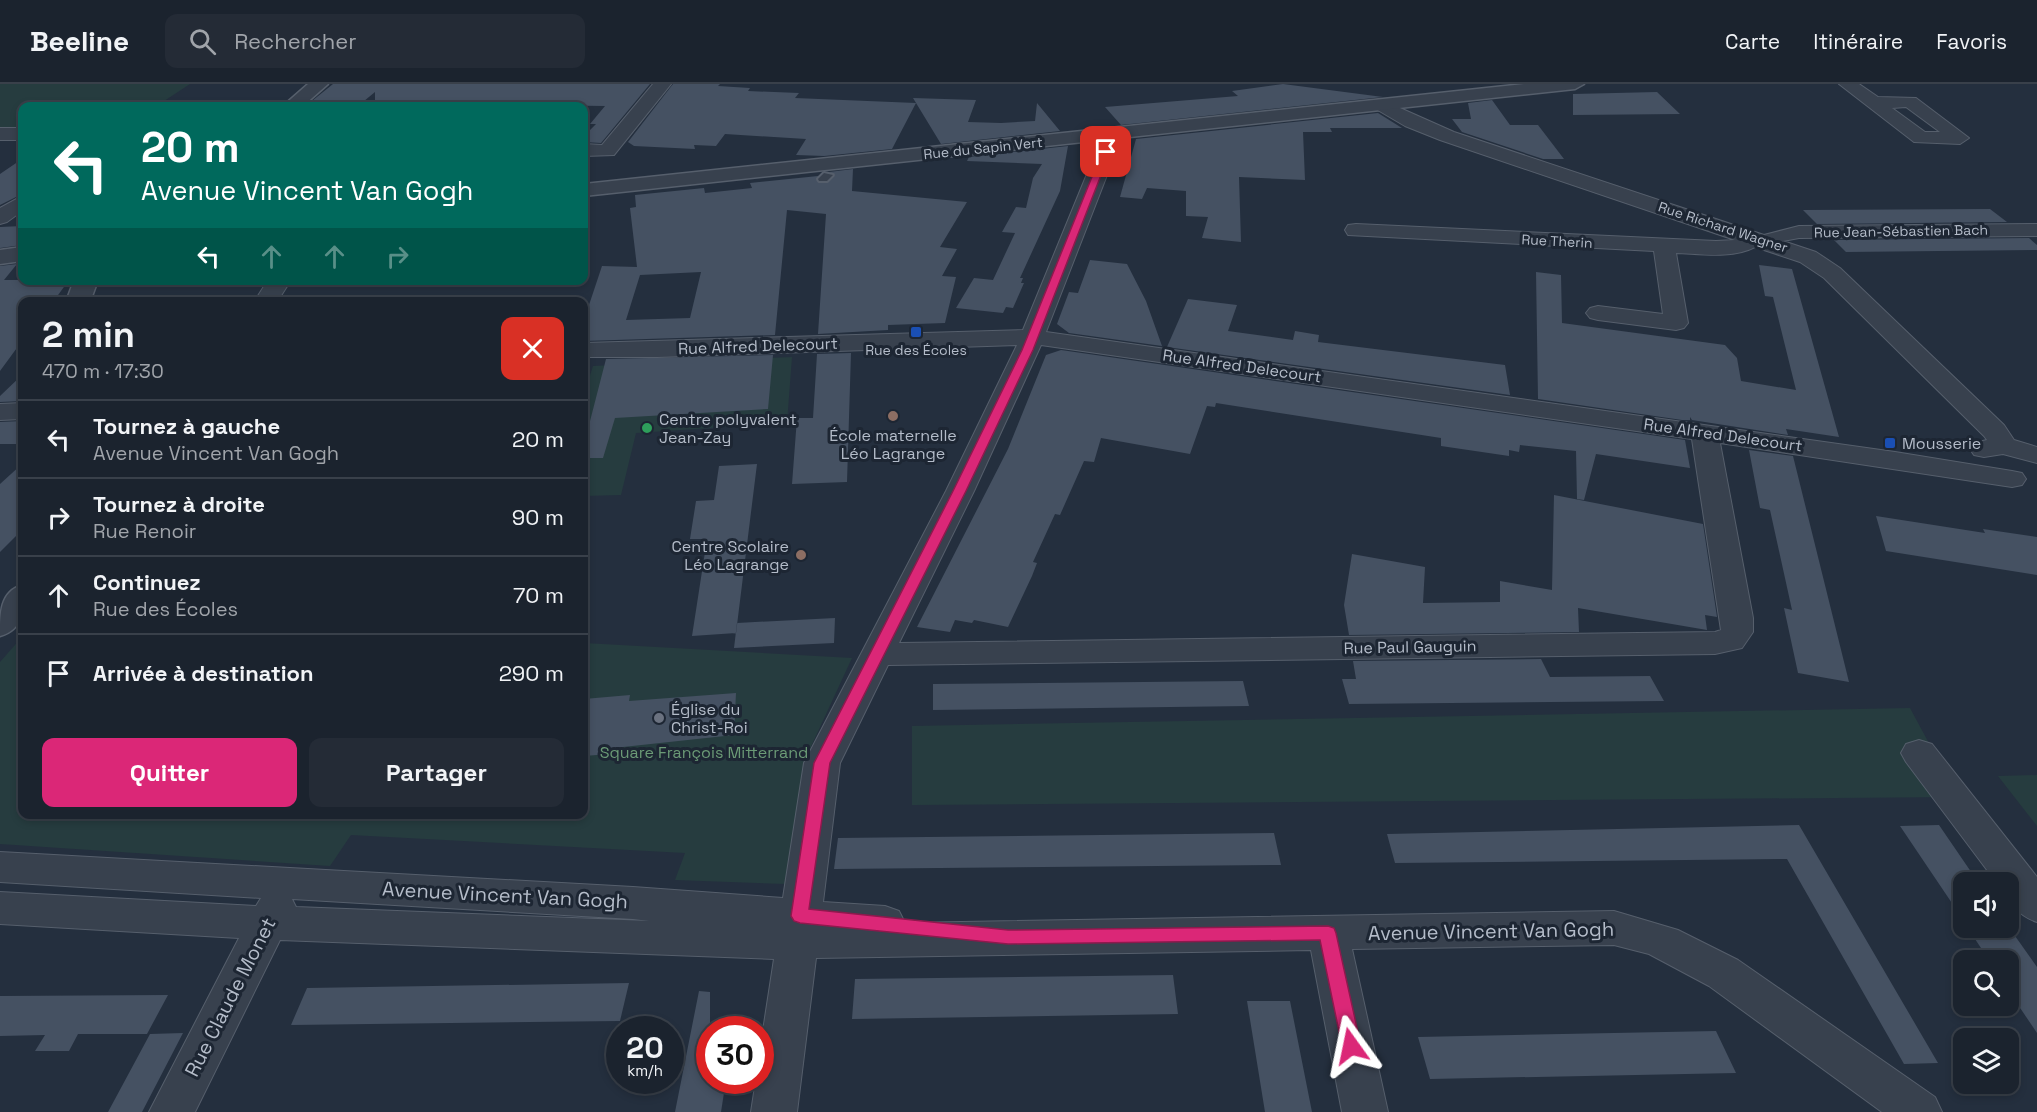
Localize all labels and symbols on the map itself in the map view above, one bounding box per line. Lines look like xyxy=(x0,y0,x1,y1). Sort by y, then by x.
pin xyxy=(1080,126,1131,177)
street label: Rue du Sapin Vert xyxy=(923,133,1043,163)
street label: Rue Richard Wagner xyxy=(1656,198,1790,256)
street label: Rue Jean-Sébastien Bach xyxy=(1814,220,1988,242)
street label: Rue Therin xyxy=(1521,230,1593,252)
marker: Rue des Écoles xyxy=(909,325,923,339)
street label: Rue Alfred Delecourt xyxy=(678,333,838,359)
place label: Rue des Écoles xyxy=(865,341,967,359)
street label: Rue Alfred Delecourt xyxy=(1161,344,1323,388)
place label: Centre polyvalent Jean-Zay xyxy=(659,409,797,448)
marker: École maternelle Léo Lagrange xyxy=(886,409,900,423)
street label: Rue Alfred Delecourt xyxy=(1642,413,1804,457)
marker: Centre polyvalent Jean-Zay xyxy=(640,421,654,435)
place label: École maternelle Léo Lagrange xyxy=(829,425,957,464)
place label: Mousserie xyxy=(1902,433,1981,454)
marker: Mousserie xyxy=(1883,436,1897,450)
place label: Centre Scolaire Léo Lagrange xyxy=(671,536,789,575)
marker: Centre Scolaire Léo Lagrange xyxy=(794,548,808,562)
street label: Rue Paul Gauguin xyxy=(1343,635,1477,659)
place label: Église du Christ-Roi xyxy=(671,699,748,738)
marker: Église du Christ-Roi xyxy=(652,711,666,725)
park label: Square François Mitterrand xyxy=(600,742,808,763)
street label: Avenue Vincent Van Gogh xyxy=(381,876,629,914)
street label: Rue Claude Monet xyxy=(179,913,281,1081)
street label: Avenue Vincent Van Gogh xyxy=(1368,916,1614,946)
position arrow xyxy=(1319,1014,1383,1078)
speed limit sign: 30 xyxy=(696,1016,774,1094)

